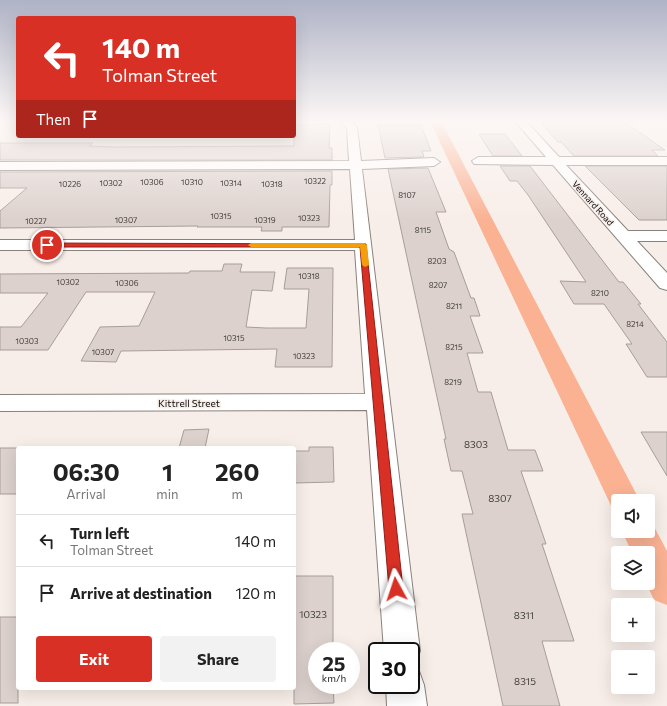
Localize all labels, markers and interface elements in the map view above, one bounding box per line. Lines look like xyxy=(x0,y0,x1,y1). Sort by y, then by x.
text: 140 m xyxy=(102,30,180,64)
icon: left xyxy=(36,32,88,84)
text: Tolman Street xyxy=(102,64,217,86)
icon: arrive xyxy=(79,108,101,130)
text: Then xyxy=(36,110,71,128)
house number: 10322 xyxy=(304,176,327,186)
house number: 10306 xyxy=(140,177,164,187)
house number: 10310 xyxy=(181,177,203,187)
house number: 10302 xyxy=(100,178,123,188)
house number: 10314 xyxy=(220,178,242,188)
street label: Vennard Road xyxy=(570,178,616,228)
house number: 10226 xyxy=(59,179,81,189)
house number: 10318 xyxy=(261,179,283,189)
house number: 8107 xyxy=(398,190,416,200)
house number: 10315 xyxy=(210,211,232,221)
house number: 10323 xyxy=(298,213,321,223)
house number: 10307 xyxy=(115,215,137,225)
house number: 10319 xyxy=(254,215,276,225)
house number: 10227 xyxy=(25,216,47,226)
house number: 8115 xyxy=(415,225,432,235)
pin xyxy=(30,228,64,262)
icon: arrive xyxy=(36,234,58,256)
house number: 8203 xyxy=(427,256,447,266)
house number: 10318 xyxy=(298,271,320,281)
house number: 10302 xyxy=(57,277,80,287)
house number: 10306 xyxy=(115,278,139,288)
house number: 8207 xyxy=(429,280,447,290)
house number: 8210 xyxy=(591,288,609,298)
house number: 8211 xyxy=(446,301,462,311)
house number: 8214 xyxy=(626,319,644,329)
house number: 10315 xyxy=(223,333,245,343)
house number: 10303 xyxy=(16,336,39,346)
house number: 8215 xyxy=(445,342,463,352)
house number: 10307 xyxy=(92,347,114,357)
house number: 10323 xyxy=(293,351,316,361)
house number: 8219 xyxy=(444,377,462,387)
street label: Kittrell Street xyxy=(158,397,220,409)
house number: 8303 xyxy=(464,438,488,450)
text: 06:30 xyxy=(53,457,120,486)
text: 1 xyxy=(162,457,173,486)
text: 260 xyxy=(215,457,259,486)
text: Arrival xyxy=(66,486,106,502)
text: min xyxy=(156,486,178,502)
text: m xyxy=(232,486,243,502)
house number: 8307 xyxy=(488,492,512,504)
map controls xyxy=(611,494,655,694)
button: sound xyxy=(611,494,655,538)
text: Turn left xyxy=(70,524,129,542)
icon: left xyxy=(36,530,58,552)
text: 140 m xyxy=(235,532,276,550)
text: Tolman Street xyxy=(70,542,153,558)
button: layers xyxy=(611,546,655,590)
position arrow xyxy=(375,568,417,610)
icon: arrive xyxy=(36,582,58,604)
text: Arrive at destination xyxy=(70,584,212,602)
text: 120 m xyxy=(236,584,276,602)
button: + xyxy=(611,598,655,642)
house number: 10323 xyxy=(299,608,327,620)
house number: 8311 xyxy=(514,609,534,621)
button: Exit xyxy=(36,636,152,682)
button: Share xyxy=(160,636,276,682)
speed limit sign: 30 xyxy=(368,642,420,694)
button: − xyxy=(611,650,655,694)
text: 25 xyxy=(322,651,346,675)
text: km/h xyxy=(322,672,346,684)
house number: 8315 xyxy=(514,675,536,687)

